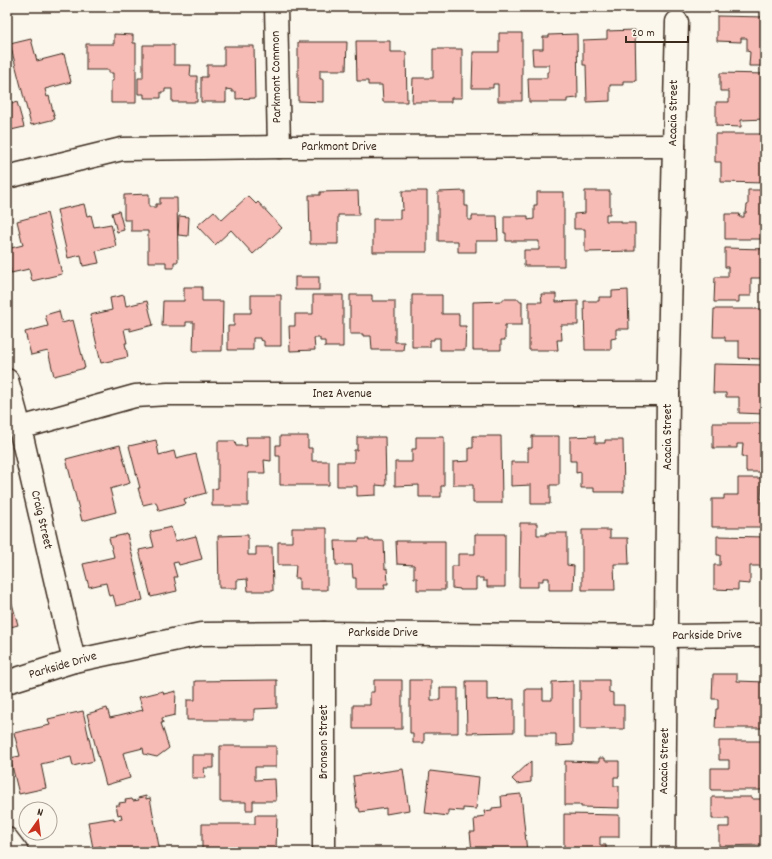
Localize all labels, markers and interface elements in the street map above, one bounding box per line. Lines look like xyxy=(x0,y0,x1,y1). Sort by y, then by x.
scale bar xyxy=(626,18,688,44)
text: 20 m xyxy=(632,25,655,42)
street label: Parkmont Common xyxy=(267,31,287,123)
street label: Acacia Street xyxy=(664,79,684,147)
street label: Parkmont Drive xyxy=(301,138,377,157)
street label: Inez Avenue xyxy=(312,385,372,404)
street label: Acacia Street xyxy=(659,403,678,470)
street label: Craig Street xyxy=(25,489,57,552)
street label: Parkside Drive xyxy=(348,624,418,643)
street label: Parkside Drive xyxy=(672,626,742,646)
street label: Parkside Drive xyxy=(27,647,99,685)
street label: Bronson Street xyxy=(315,704,334,779)
street label: Acacia Street xyxy=(655,727,675,795)
north arrow xyxy=(18,801,58,841)
text: N xyxy=(35,805,45,822)

